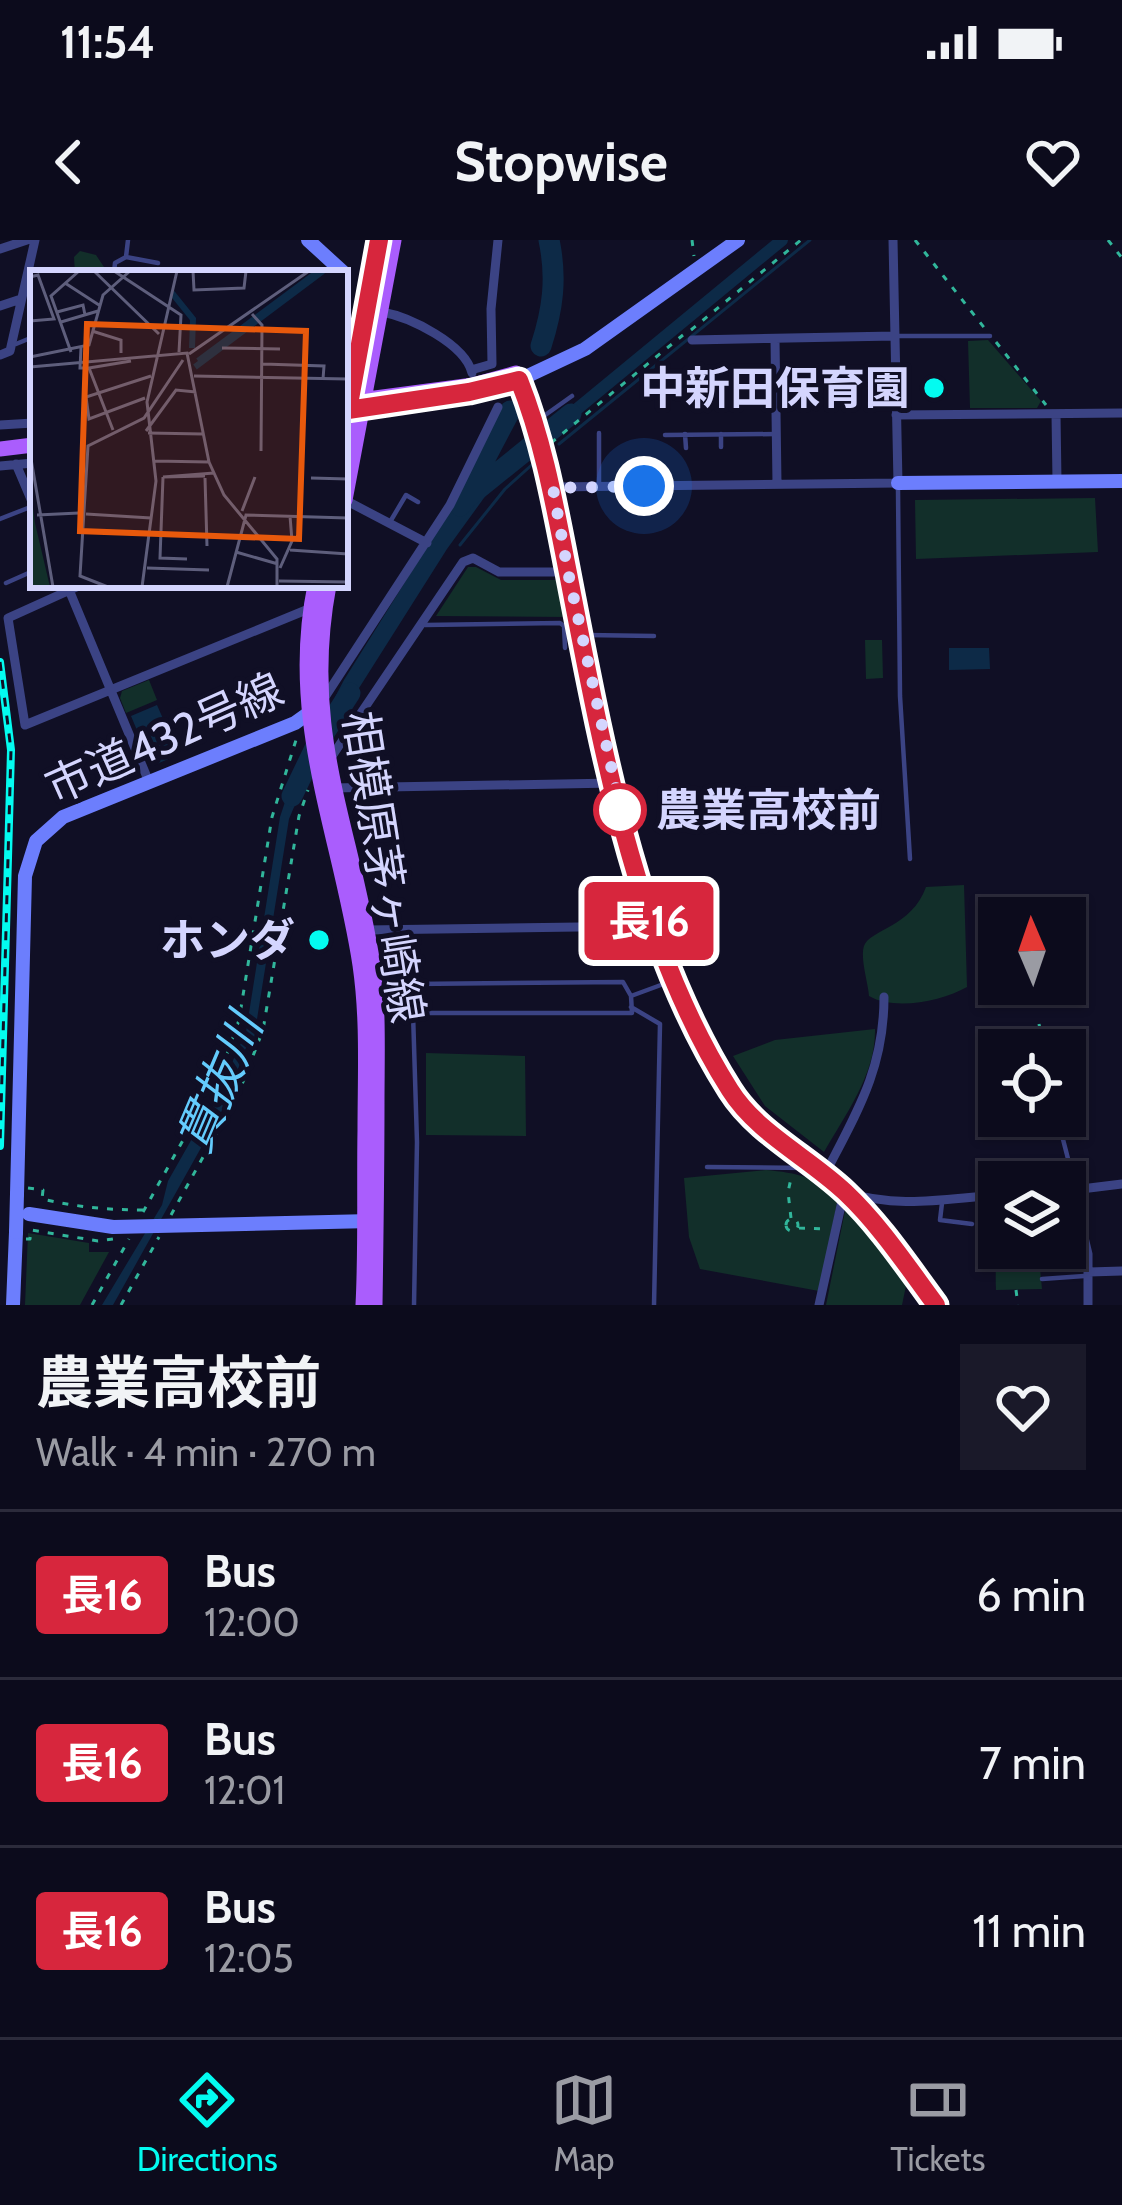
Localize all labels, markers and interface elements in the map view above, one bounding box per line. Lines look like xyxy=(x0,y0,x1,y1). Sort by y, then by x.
text: 11:54 xyxy=(60,15,155,69)
icon: back xyxy=(36,129,102,195)
text: Stopwise xyxy=(454,129,668,195)
icon: heart xyxy=(1020,129,1086,195)
inset map xyxy=(30,270,348,588)
place label: 中新田保育園 xyxy=(640,361,910,415)
marker: 中新田保育園 xyxy=(921,375,947,401)
your location xyxy=(614,456,674,516)
street label: 市道432号線 xyxy=(37,662,291,814)
street label: 相模原茅ヶ崎線 xyxy=(333,707,435,1027)
place label: 農業高校前 xyxy=(656,783,881,837)
marker: 農業高校前 xyxy=(595,785,645,835)
line badge: 長16 xyxy=(580,882,718,960)
text: 長16 xyxy=(608,895,690,947)
north arrow xyxy=(978,897,1086,1005)
map controls xyxy=(978,897,1086,1269)
place label: ホンダ xyxy=(160,913,295,967)
marker: ホンダ xyxy=(306,927,332,953)
water label: 貫抜川 xyxy=(164,1001,276,1161)
button: locate xyxy=(978,1029,1086,1137)
button: layers xyxy=(978,1161,1086,1269)
button: heart xyxy=(960,1344,1086,1470)
text: 農業高校前 xyxy=(36,1348,321,1417)
text: Walk · 4 min · 270 m xyxy=(36,1428,376,1476)
text: Bus xyxy=(204,1544,276,1598)
text: 6 min xyxy=(976,1568,1086,1622)
text: 長16 xyxy=(61,1569,143,1621)
text: 12:00 xyxy=(204,1598,300,1646)
text: Bus xyxy=(204,1712,276,1766)
text: 7 min xyxy=(979,1736,1086,1790)
text: 長16 xyxy=(61,1737,143,1789)
text: 12:01 xyxy=(204,1766,285,1814)
text: Bus xyxy=(204,1880,276,1934)
text: 11 min xyxy=(972,1904,1086,1958)
text: 長16 xyxy=(61,1905,143,1957)
text: 12:05 xyxy=(204,1934,294,1982)
tab: Directions xyxy=(137,2067,278,2179)
tab: Map xyxy=(551,2067,617,2179)
tab: Tickets xyxy=(890,2067,985,2179)

